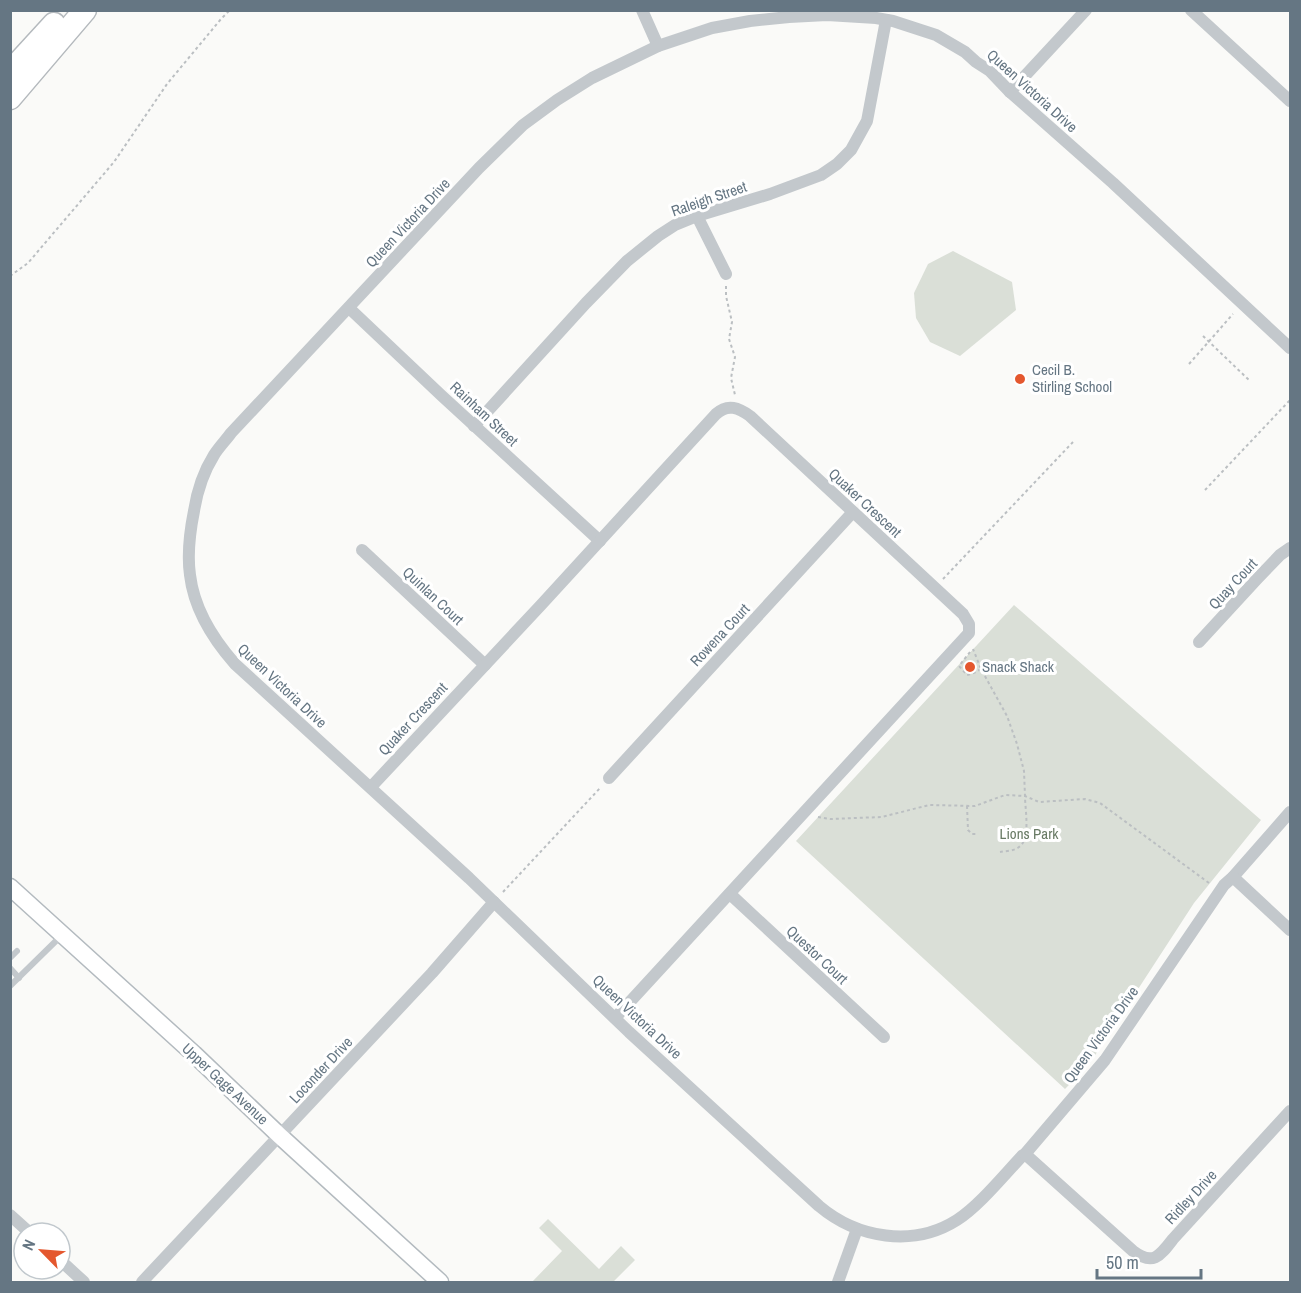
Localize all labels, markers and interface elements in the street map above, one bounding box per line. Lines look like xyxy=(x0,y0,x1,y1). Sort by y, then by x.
street label: Queen Victoria Drive xyxy=(982,44,1082,137)
street label: Queen Victoria Drive xyxy=(361,173,455,272)
street label: Raleigh Street xyxy=(668,176,750,221)
place label: Cecil B. Stirling School xyxy=(1032,359,1112,397)
marker: Cecil B. Stirling School xyxy=(1013,372,1027,386)
street label: Rainham Street xyxy=(446,377,523,451)
street label: Quaker Crescent xyxy=(824,463,907,542)
street label: Quay Court xyxy=(1204,553,1262,614)
street label: Quinlan Court xyxy=(398,562,469,630)
street label: Rowena Court xyxy=(685,598,755,671)
street label: Queen Victoria Drive xyxy=(233,639,332,733)
place label: Snack Shack xyxy=(982,656,1055,677)
marker: Snack Shack xyxy=(963,660,977,674)
street label: Quaker Crescent xyxy=(373,677,452,760)
park label: Lions Park xyxy=(1000,823,1059,844)
street label: Questor Court xyxy=(782,921,853,989)
street label: Queen Victoria Drive xyxy=(588,970,687,1064)
street label: Queen Victoria Drive xyxy=(1058,982,1143,1088)
street label: Loconder Drive xyxy=(284,1032,357,1108)
street label: Upper Gage Avenue xyxy=(177,1038,273,1129)
street label: Ridley Drive xyxy=(1160,1165,1221,1229)
north arrow xyxy=(12,1221,72,1281)
text: N xyxy=(16,1236,40,1254)
scale bar xyxy=(1097,1242,1200,1280)
text: 50 m xyxy=(1106,1250,1139,1275)

